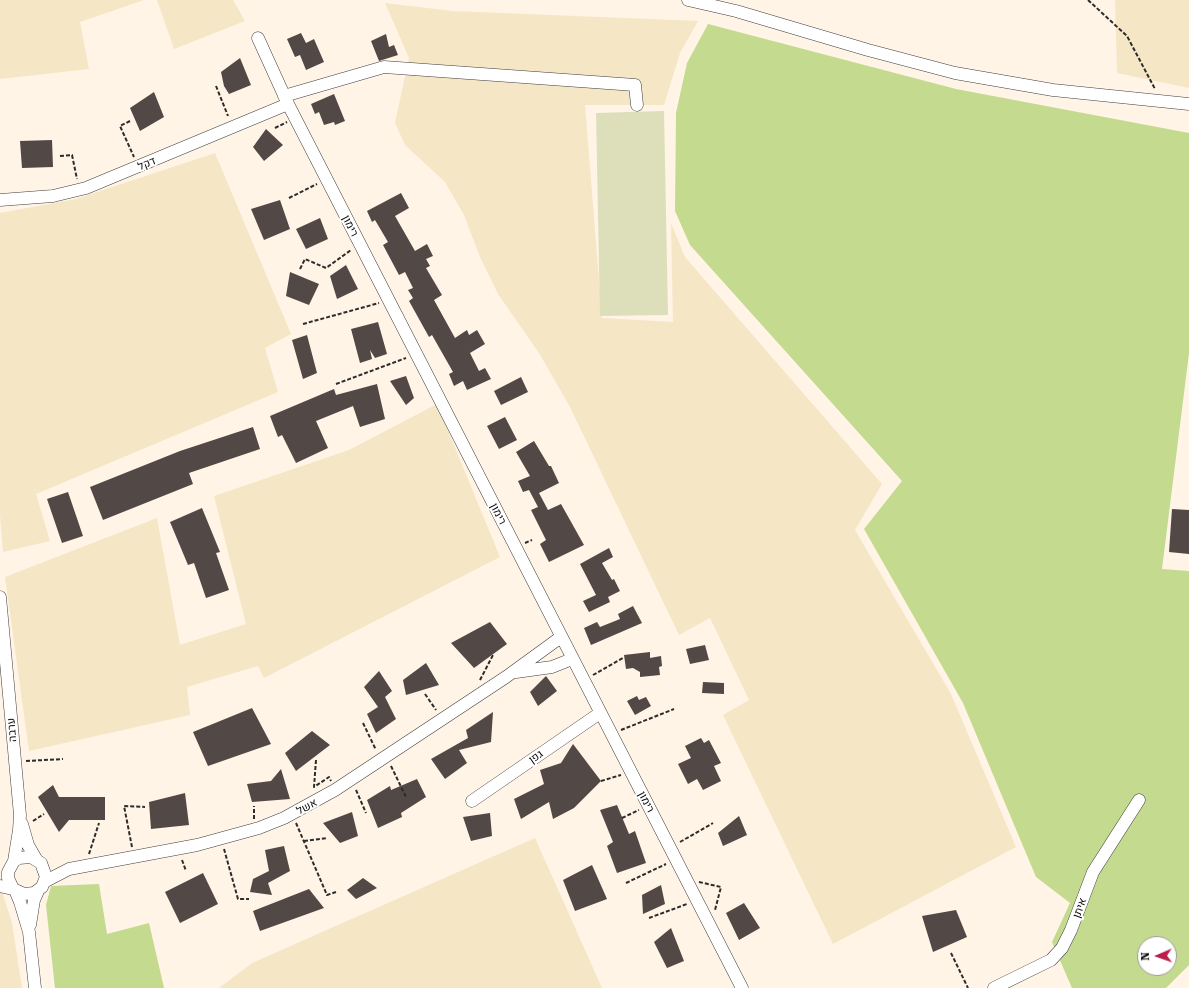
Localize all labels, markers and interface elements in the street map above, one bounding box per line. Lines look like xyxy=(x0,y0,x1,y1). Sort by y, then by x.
street label: דקל xyxy=(136,154,158,174)
street label: רימון xyxy=(339,213,361,239)
street label: רימון xyxy=(487,501,509,527)
street label: ערבה xyxy=(4,717,20,743)
street label: גפן xyxy=(526,747,546,767)
street label: רימון xyxy=(635,789,657,815)
street label: אשל xyxy=(294,796,320,818)
street label: איתן xyxy=(1070,896,1090,920)
north arrow xyxy=(1137,936,1177,976)
text: N xyxy=(1139,952,1152,961)

